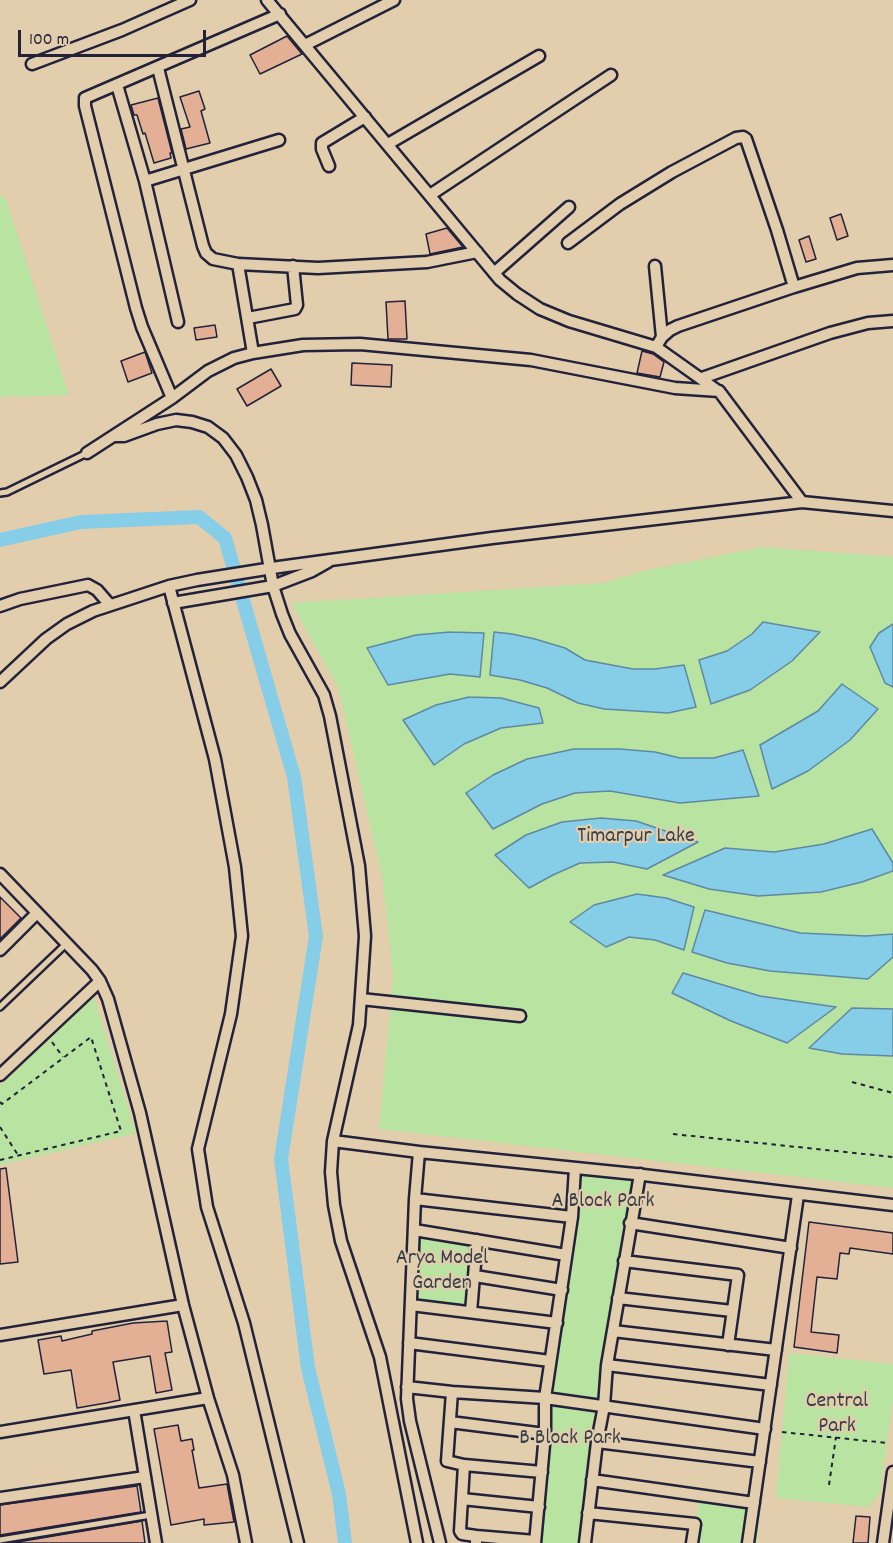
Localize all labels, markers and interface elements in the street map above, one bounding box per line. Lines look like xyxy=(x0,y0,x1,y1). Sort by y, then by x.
scale bar xyxy=(21,18,208,56)
text: 100 m xyxy=(29,28,69,53)
park label: Timarpur Lake xyxy=(577,825,695,851)
park label: A Block Park xyxy=(552,1190,654,1216)
park label: Arya Model Garden xyxy=(396,1247,488,1298)
park label: Central Park xyxy=(806,1390,868,1442)
park label: B Block Park xyxy=(519,1427,621,1453)

